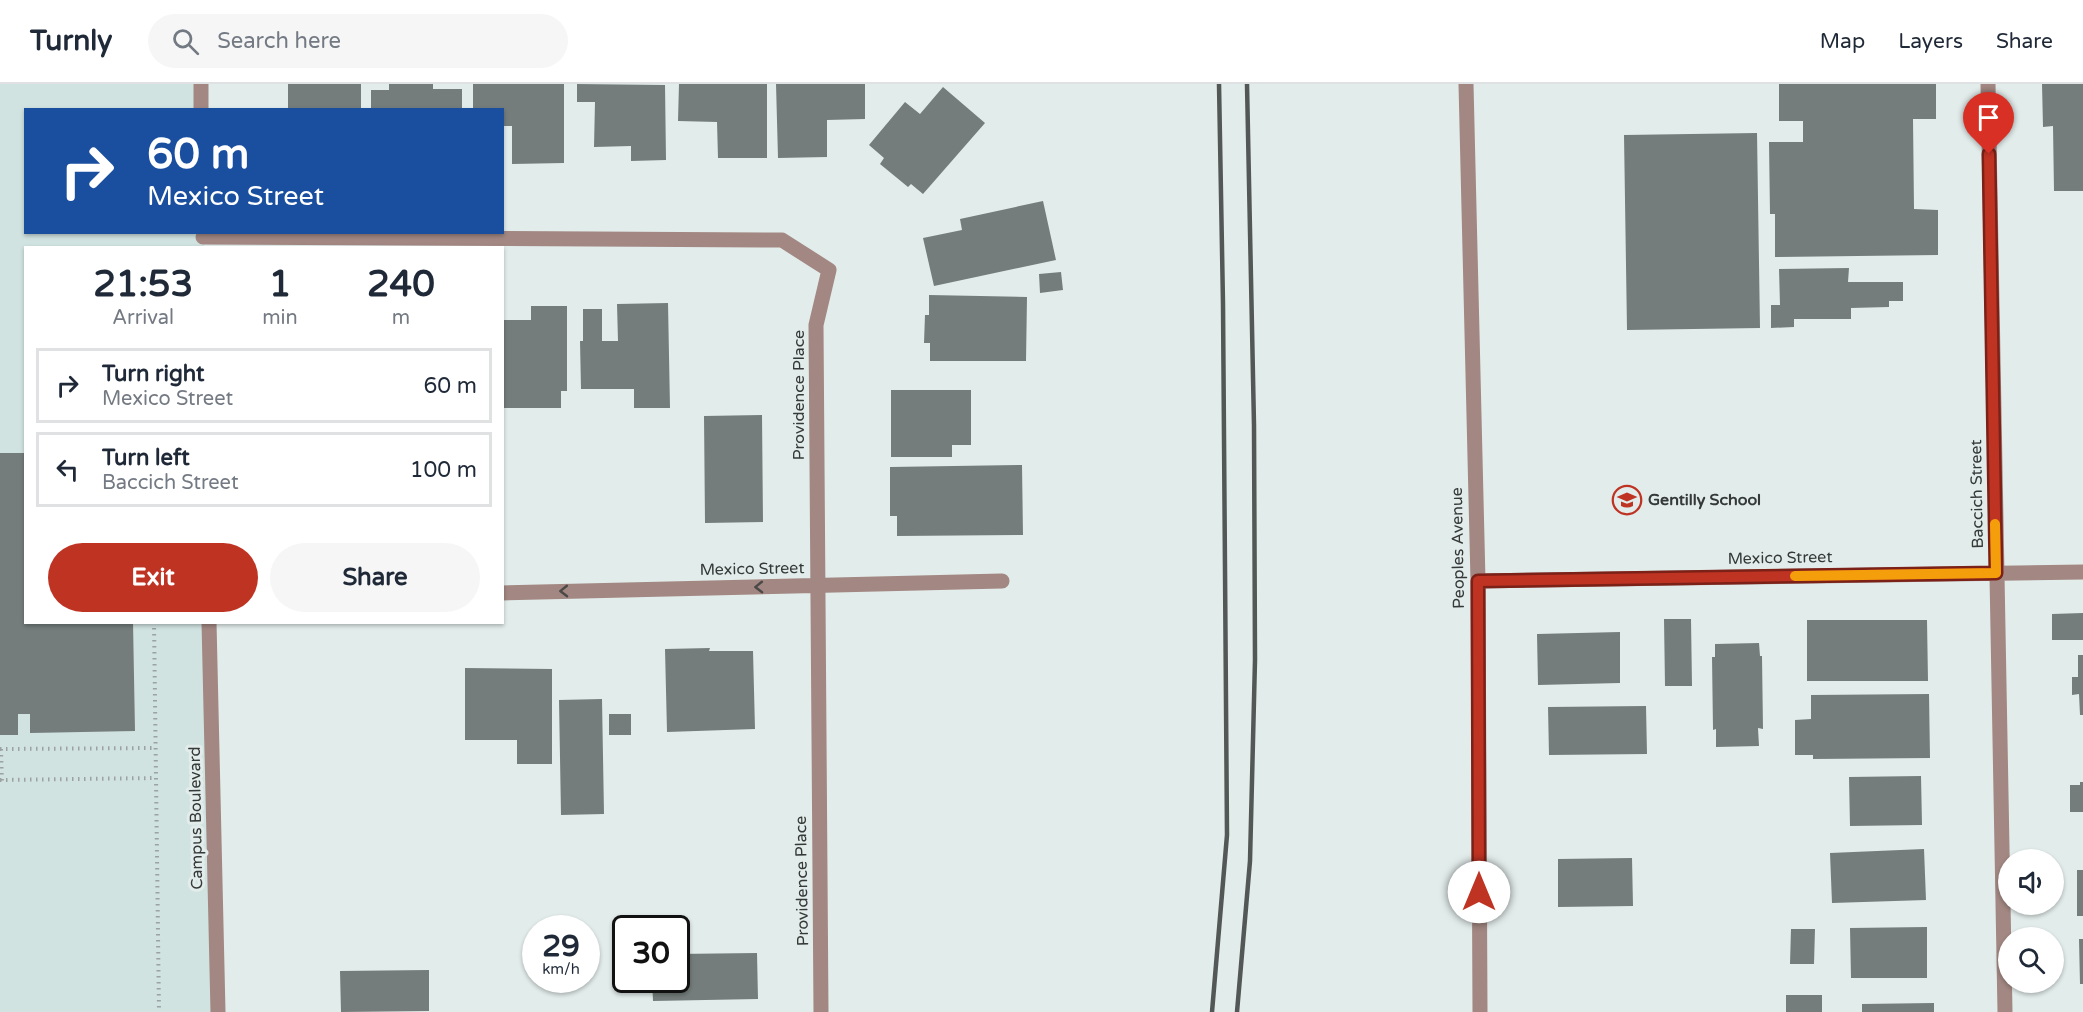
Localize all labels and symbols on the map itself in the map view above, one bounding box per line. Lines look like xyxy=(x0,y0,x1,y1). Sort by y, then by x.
pin xyxy=(1963,92,2014,154)
street label: Providence Place xyxy=(789,330,809,460)
street label: Baccich Street xyxy=(1966,439,1988,549)
school or university icon: Gentilly School xyxy=(1611,484,1643,516)
street label: Peoples Avenue xyxy=(1447,487,1469,609)
place label: Gentilly School xyxy=(1648,490,1761,510)
street label: Mexico Street xyxy=(1727,547,1833,569)
street label: Mexico Street xyxy=(699,558,805,580)
one-way arrow xyxy=(754,580,763,593)
one-way arrow xyxy=(559,585,568,598)
street label: Campus Boulevard xyxy=(185,746,207,890)
street label: Providence Place xyxy=(791,816,813,946)
position arrow xyxy=(1447,860,1511,924)
speed limit sign: 30 xyxy=(612,915,690,993)

